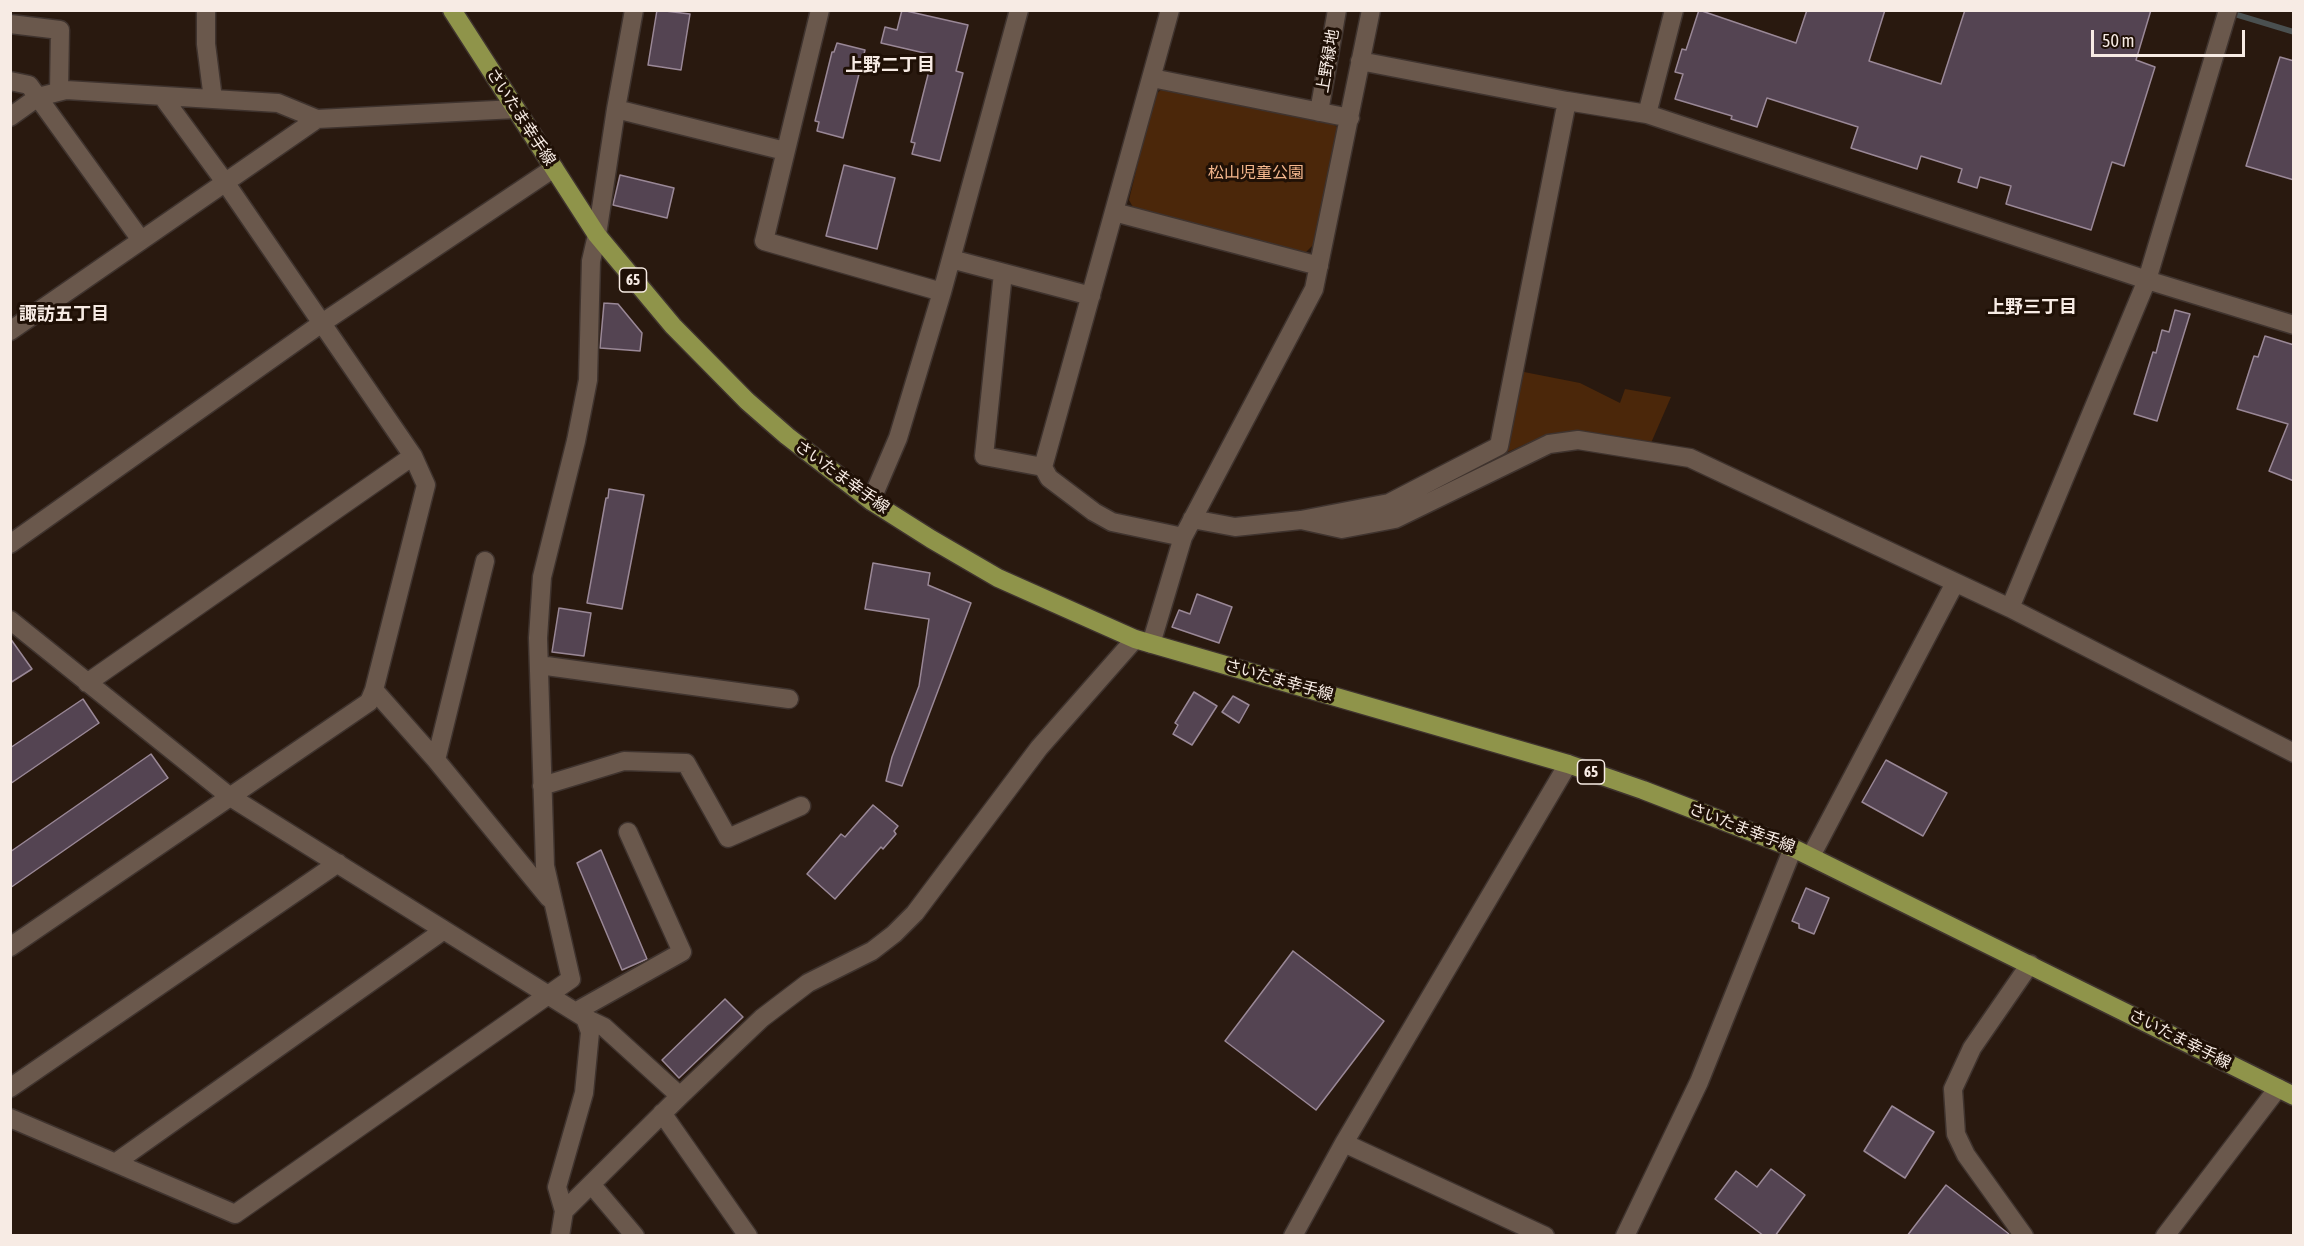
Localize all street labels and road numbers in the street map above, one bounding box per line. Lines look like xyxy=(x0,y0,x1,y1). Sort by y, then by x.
street label: 上野緑地 xyxy=(1313,28,1343,94)
street label: さいたま幸手線 xyxy=(482,65,560,169)
road number: 65 xyxy=(620,268,646,292)
street label: さいたま幸手線 xyxy=(791,436,893,518)
street label: さいたま幸手線 xyxy=(1223,655,1335,705)
road number: 65 xyxy=(1578,760,1604,784)
street label: さいたま幸手線 xyxy=(1686,799,1798,857)
street label: さいたま幸手線 xyxy=(2126,1005,2234,1073)

